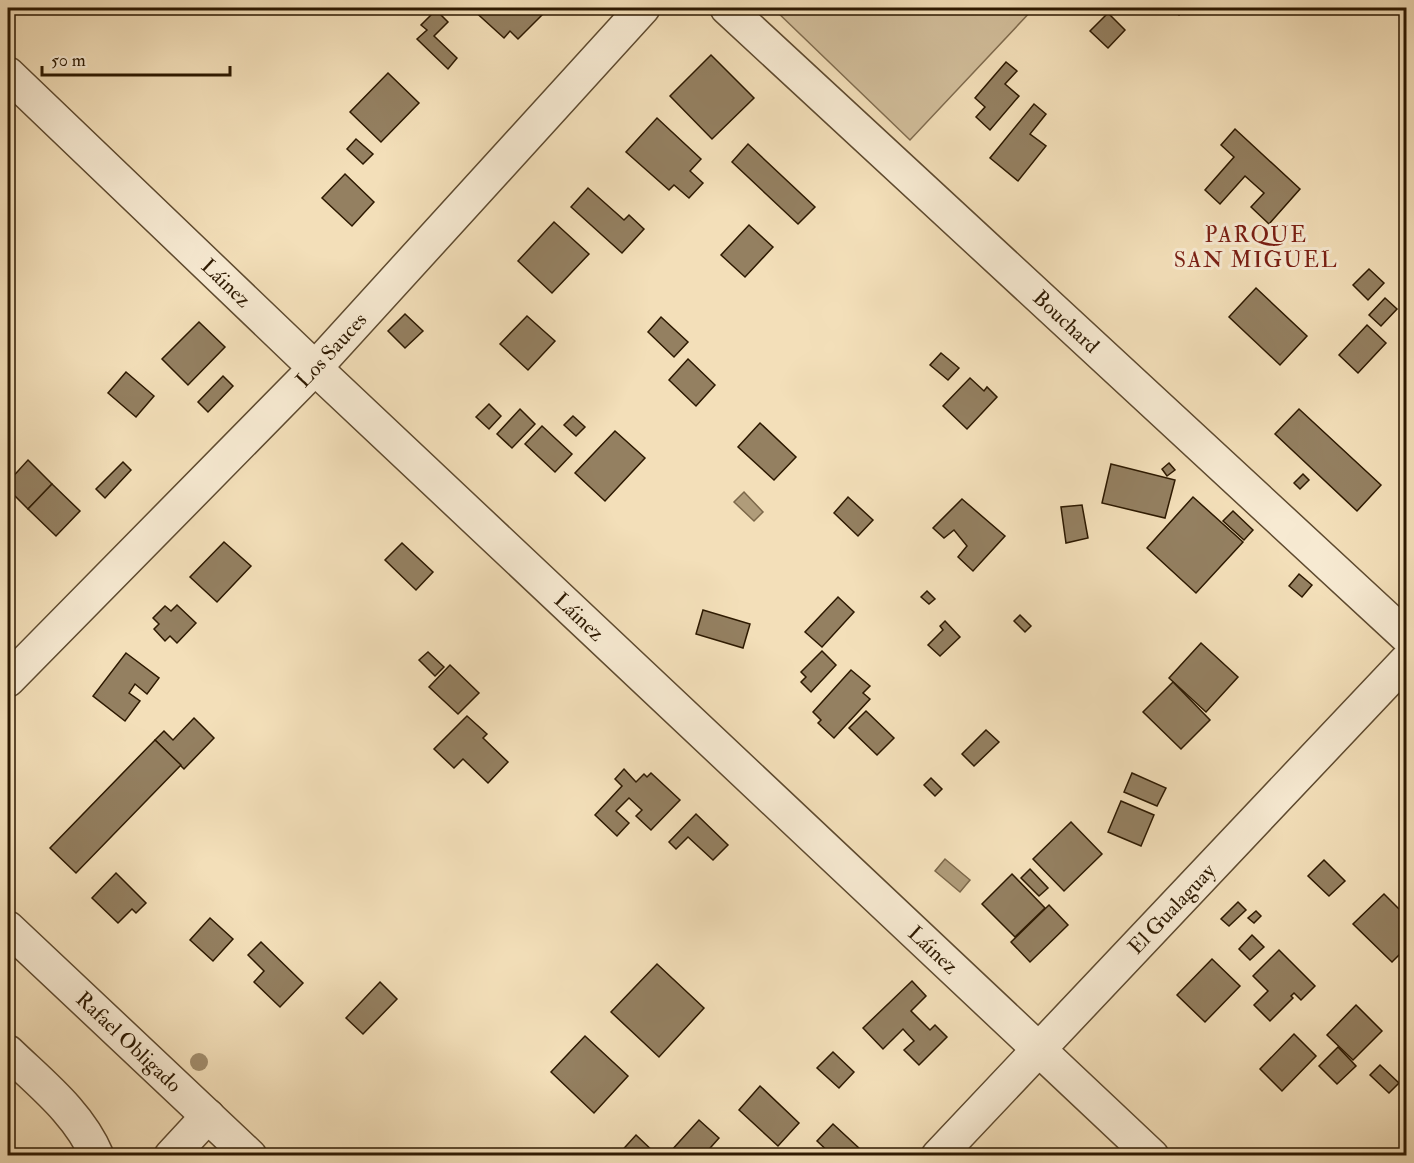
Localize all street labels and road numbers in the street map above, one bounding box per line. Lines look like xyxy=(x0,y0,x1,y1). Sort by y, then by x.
street label: Láinez xyxy=(195,253,257,313)
street label: Bouchard xyxy=(1027,284,1106,360)
street label: Los Sauces xyxy=(290,307,373,393)
street label: Láinez xyxy=(548,587,610,647)
street label: El Gualaguay xyxy=(1122,857,1221,960)
street label: Láinez xyxy=(902,920,964,980)
street label: Rafael Obligado xyxy=(70,986,187,1098)

